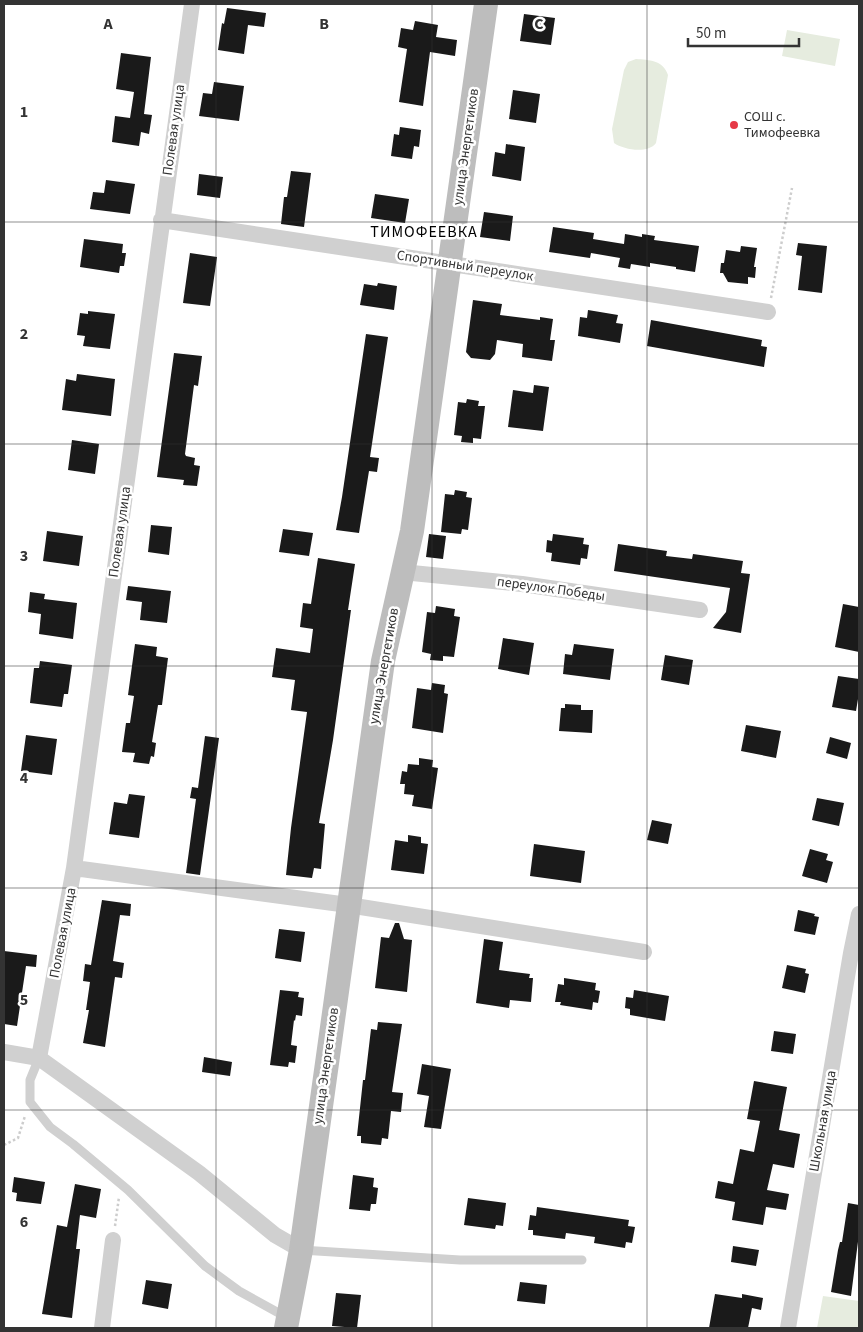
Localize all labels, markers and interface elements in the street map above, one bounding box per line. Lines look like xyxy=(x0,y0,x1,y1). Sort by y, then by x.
text: A xyxy=(102,13,113,35)
text: B xyxy=(319,13,329,35)
text: C xyxy=(534,13,544,35)
scale bar xyxy=(688,15,799,47)
text: 50 m xyxy=(696,23,726,44)
street label: Полевая улица xyxy=(158,83,190,177)
street label: улица Энергетиков xyxy=(448,87,484,207)
text: 1 xyxy=(20,101,28,123)
place label: СОШ с. Тимофеевка xyxy=(744,107,820,143)
marker: СОШ с. Тимофеевка xyxy=(728,119,740,131)
district label: ТИМОФЕЕВКА xyxy=(370,221,478,243)
street label: Спортивный переулок xyxy=(395,245,535,287)
text: 2 xyxy=(20,323,28,345)
street label: Полевая улица xyxy=(104,485,136,579)
text: 3 xyxy=(20,545,28,567)
street label: переулок Победы xyxy=(496,572,606,606)
street label: улица Энергетиков xyxy=(364,606,404,726)
text: 4 xyxy=(20,767,29,789)
street label: Полевая улица xyxy=(44,886,82,980)
text: 5 xyxy=(20,989,28,1011)
street label: улица Энергетиков xyxy=(308,1006,344,1126)
street label: Школьная улица xyxy=(804,1069,842,1173)
text: 6 xyxy=(20,1211,28,1233)

